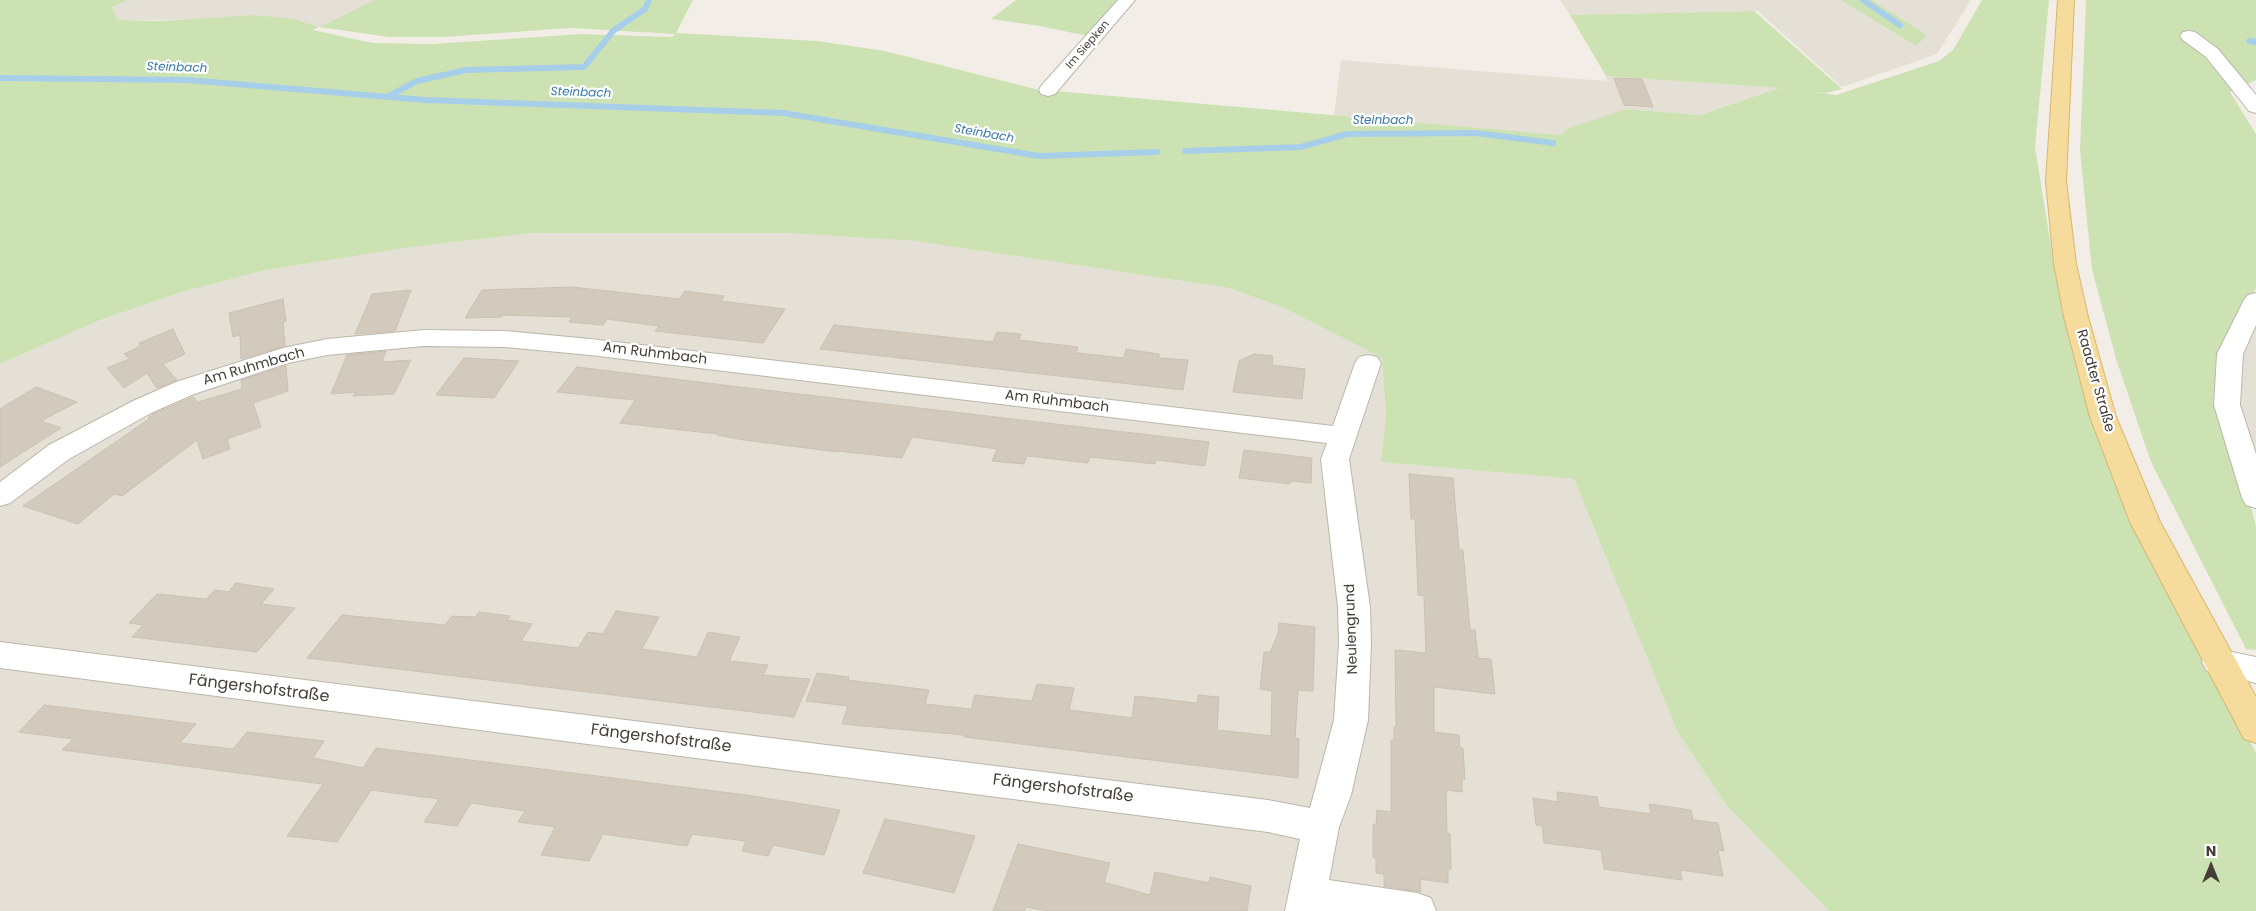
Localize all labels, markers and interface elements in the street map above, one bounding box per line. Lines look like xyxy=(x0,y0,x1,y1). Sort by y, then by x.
street label: Im Siepken xyxy=(1063,18,1113,72)
water label: Steinbach xyxy=(146,60,208,76)
water label: Steinbach xyxy=(550,85,612,101)
water label: Steinbach xyxy=(1353,114,1413,128)
water label: Steinbach xyxy=(953,122,1015,146)
street label: Raadter Straße xyxy=(2072,328,2118,434)
street label: Am Ruhmbach xyxy=(602,339,708,369)
street label: Am Ruhmbach xyxy=(201,344,307,390)
street label: Am Ruhmbach xyxy=(1004,387,1110,417)
street label: Neulengrund xyxy=(1342,583,1362,675)
street label: Fängershofstraße xyxy=(188,671,330,707)
street label: Fängershofstraße xyxy=(590,721,732,757)
street label: Fängershofstraße xyxy=(992,771,1134,807)
north arrow xyxy=(2186,841,2236,891)
text: N xyxy=(2206,841,2216,861)

